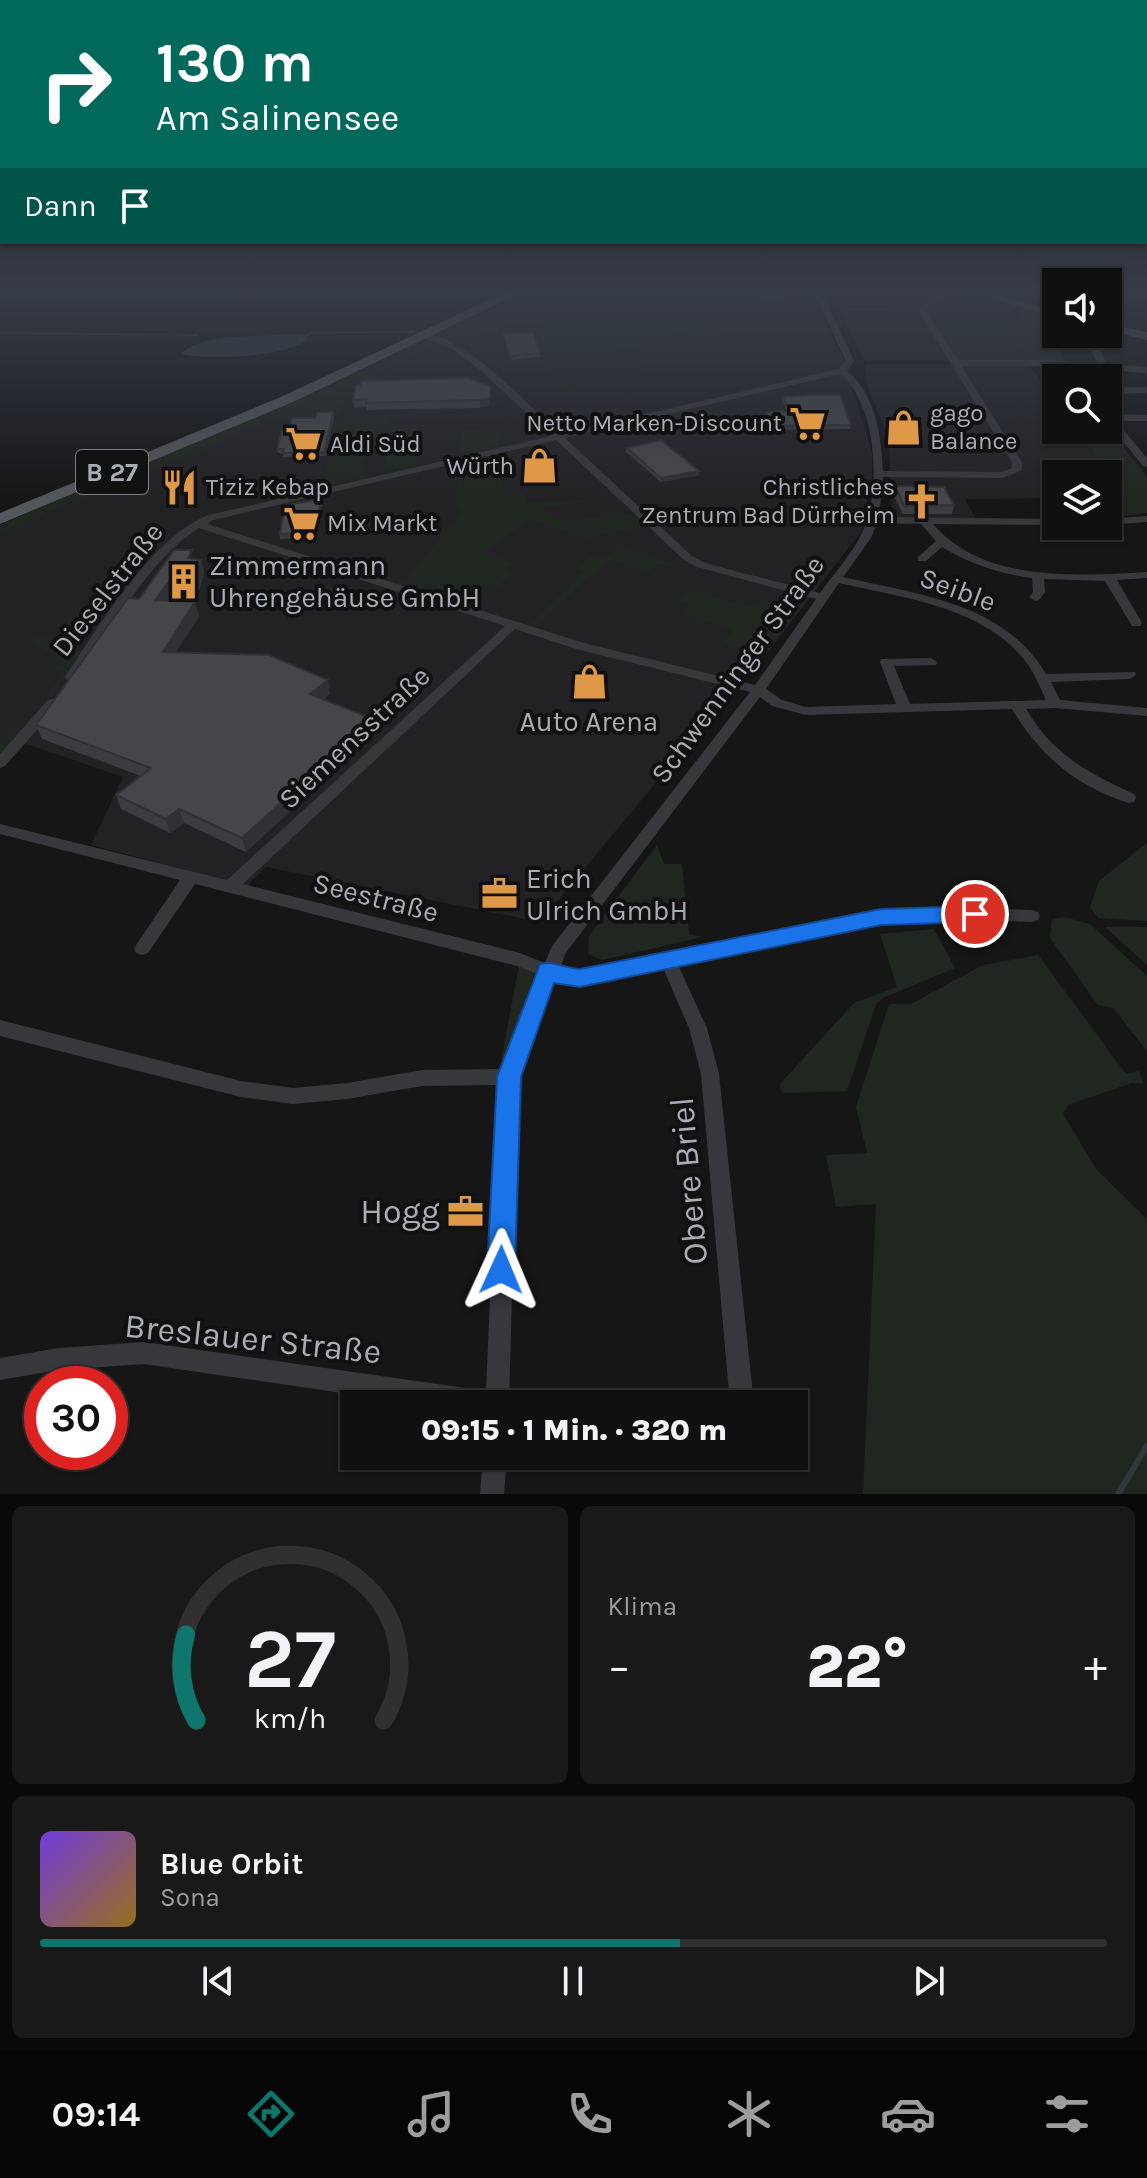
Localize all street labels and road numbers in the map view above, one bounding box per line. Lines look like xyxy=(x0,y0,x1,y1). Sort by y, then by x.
road number: B 27 xyxy=(76,450,148,494)
street label: Dieselstraße xyxy=(45,516,170,663)
street label: Schwenninger Straße xyxy=(644,549,831,790)
street label: Seible xyxy=(915,561,1000,618)
street label: Siemensstraße xyxy=(272,659,437,816)
street label: Seestraße xyxy=(310,866,442,929)
street label: Obere Briel xyxy=(662,1096,716,1266)
street label: Breslauer Straße xyxy=(122,1306,383,1372)

